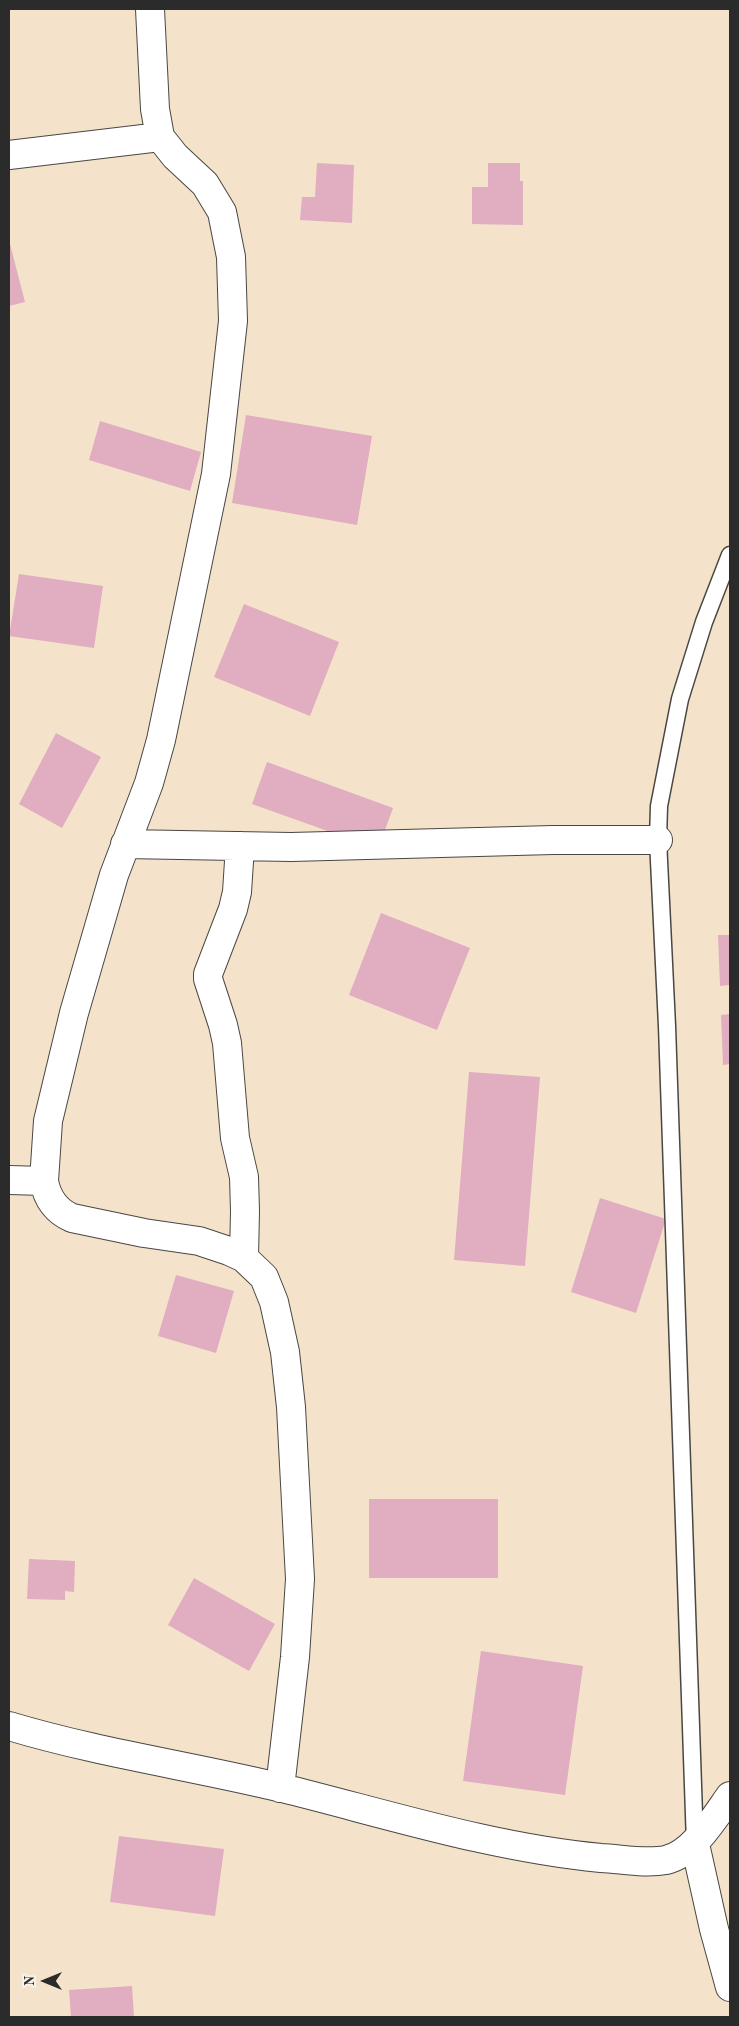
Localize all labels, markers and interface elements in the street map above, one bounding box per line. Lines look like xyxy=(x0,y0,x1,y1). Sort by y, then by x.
north arrow xyxy=(20,1956,70,2006)
text: N xyxy=(23,1976,37,1986)

